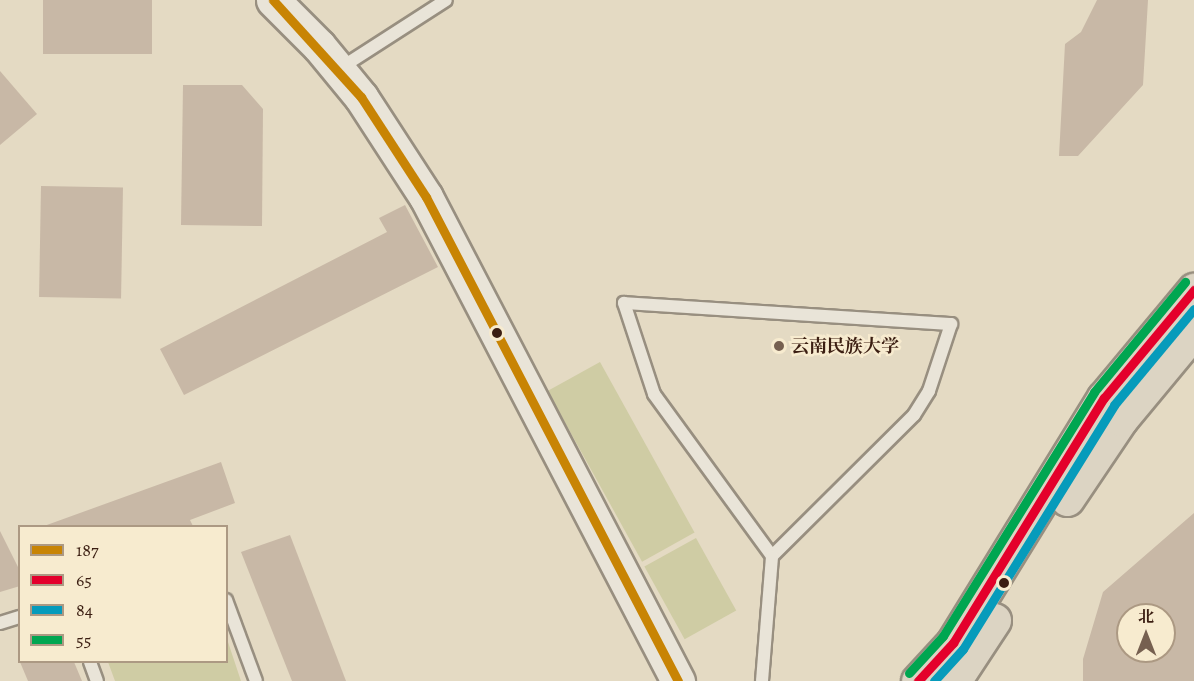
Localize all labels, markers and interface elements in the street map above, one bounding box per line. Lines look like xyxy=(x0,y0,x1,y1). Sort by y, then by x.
unlabelled marker xyxy=(491,327,503,339)
place label: 云南民族大学 xyxy=(791,335,899,357)
marker: 云南民族大学 xyxy=(772,339,786,353)
legend xyxy=(18,525,228,663)
text: 187 xyxy=(76,538,98,562)
text: 65 xyxy=(76,568,92,592)
unlabelled marker xyxy=(998,577,1010,589)
text: 84 xyxy=(76,598,93,622)
north arrow xyxy=(1116,603,1176,663)
text: 北 xyxy=(1138,606,1154,628)
text: 55 xyxy=(76,628,91,652)

